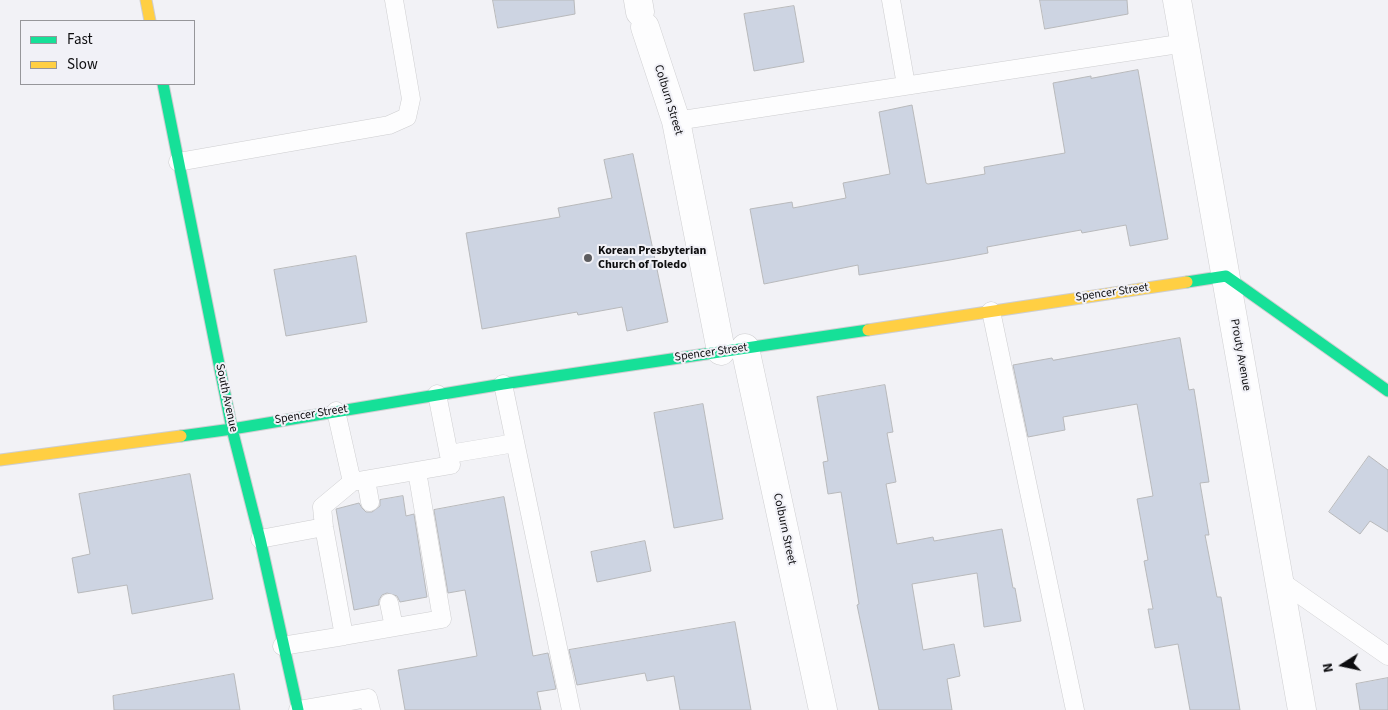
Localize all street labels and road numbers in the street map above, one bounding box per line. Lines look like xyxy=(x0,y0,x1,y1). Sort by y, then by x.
street label: Colburn Street xyxy=(650,63,686,137)
street label: Spencer Street xyxy=(1075,281,1149,305)
street label: Prouty Avenue xyxy=(1227,318,1253,392)
street label: Spencer Street xyxy=(674,341,748,365)
street label: South Avenue xyxy=(212,363,240,433)
street label: Spencer Street xyxy=(274,402,348,428)
street label: Colburn Street xyxy=(769,492,799,566)

